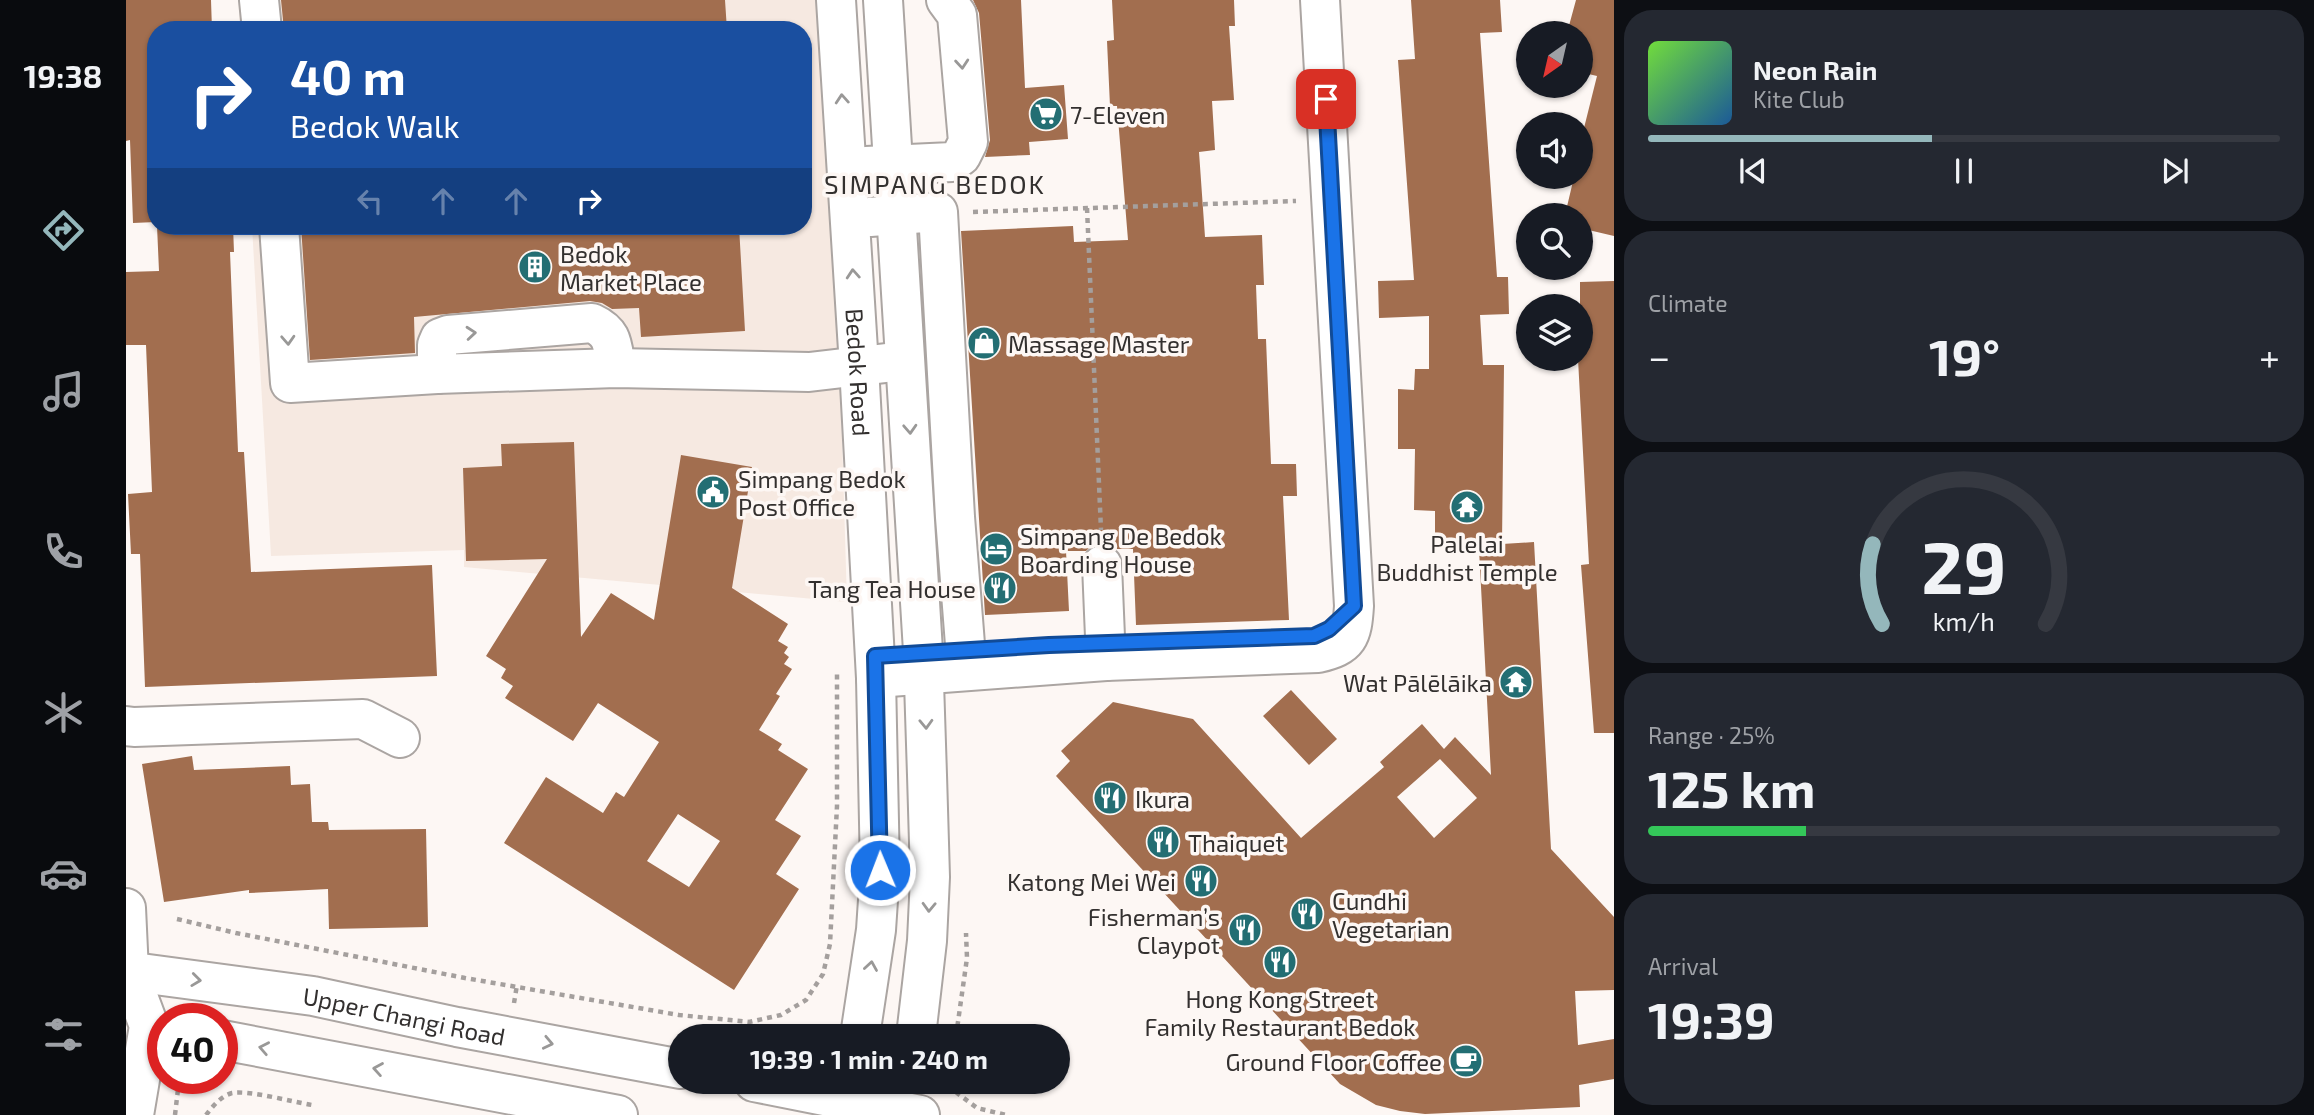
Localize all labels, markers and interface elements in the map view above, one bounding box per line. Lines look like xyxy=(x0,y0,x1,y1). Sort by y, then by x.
north arrow xyxy=(1516,21,1592,98)
map controls xyxy=(1516,21,1593,371)
text: 40 m xyxy=(290,46,406,105)
icon: right xyxy=(175,49,266,140)
text: Neon Rain xyxy=(1753,54,1877,85)
text: 19:38 xyxy=(23,56,103,94)
one-way arrow xyxy=(954,58,969,70)
pin xyxy=(1296,69,1356,129)
icon: arrive xyxy=(1307,80,1345,118)
text: Kite Club xyxy=(1753,85,1845,113)
one-way arrow xyxy=(835,93,850,104)
supermarket icon: 7-Eleven xyxy=(1027,95,1065,133)
place label: 7-Eleven xyxy=(1070,100,1165,129)
text: Bedok Walk xyxy=(290,106,460,144)
button: sound xyxy=(1516,112,1593,189)
icon: previous xyxy=(1734,152,1772,190)
icon: pause xyxy=(1945,152,1983,190)
icon: next xyxy=(2156,152,2194,190)
district label: SIMPANG BEDOK xyxy=(824,168,1046,199)
icon: left xyxy=(351,182,389,220)
icon: ahead xyxy=(424,182,462,220)
icon: ahead xyxy=(497,182,535,220)
icon: right xyxy=(570,182,608,220)
button: search xyxy=(1516,203,1593,280)
icon: directions xyxy=(39,206,88,255)
place label: Bedok Market Place xyxy=(560,239,702,296)
building icon: Bedok Market Place xyxy=(516,248,554,286)
one-way arrow xyxy=(846,268,861,279)
text: Climate xyxy=(1648,289,1728,317)
button: layers xyxy=(1516,294,1593,371)
street label: Bedok Road xyxy=(841,308,877,437)
shop icon: Massage Master xyxy=(965,324,1003,362)
text: 19° xyxy=(1929,324,2000,386)
one-way arrow xyxy=(466,326,477,341)
place label: Massage Master xyxy=(1008,329,1190,358)
text: − xyxy=(1648,333,1670,379)
text: + xyxy=(2259,333,2280,379)
one-way arrow xyxy=(280,335,295,346)
icon: music xyxy=(39,367,88,416)
one-way arrow xyxy=(902,423,917,434)
place label: Simpang Bedok Post Office xyxy=(738,464,906,521)
public building icon: Simpang Bedok Post Office xyxy=(694,473,732,511)
temple icon: Palelai Buddhist Temple xyxy=(1448,488,1486,526)
place label: Simpang De Bedok Boarding House xyxy=(1020,521,1222,578)
text: 29 xyxy=(1921,521,2007,609)
icon: phone xyxy=(39,527,88,576)
place label: Palelai Buddhist Temple xyxy=(1376,529,1558,586)
hotel icon: Simpang De Bedok Boarding House xyxy=(977,530,1015,568)
restaurant icon: Tang Tea House xyxy=(981,569,1019,607)
place label: Tang Tea House xyxy=(808,574,976,603)
text: km/h xyxy=(1933,605,1995,635)
temple icon: Wat Pālēlāika xyxy=(1497,663,1535,701)
place label: Wat Pālēlāika xyxy=(1343,668,1492,697)
icon: climate xyxy=(39,688,88,737)
one-way arrow xyxy=(918,718,933,729)
text: Range · 25% xyxy=(1648,721,1775,749)
text: 125 km xyxy=(1648,756,1816,818)
restaurant icon: Ikura xyxy=(1091,779,1129,817)
place label: Ikura xyxy=(1135,784,1190,813)
restaurant icon: Thaiquet xyxy=(1144,823,1182,861)
place label: Thaiquet xyxy=(1188,828,1284,857)
position arrow xyxy=(843,833,917,907)
icon: car xyxy=(39,849,88,898)
restaurant icon: Katong Mei Wei xyxy=(1182,862,1220,900)
place label: Katong Mei Wei xyxy=(1007,867,1176,896)
place label: Cundhi Vegetarian xyxy=(1332,886,1450,943)
restaurant icon: Cundhi Vegetarian xyxy=(1288,895,1326,933)
one-way arrow xyxy=(921,902,936,913)
place label: Fisherman’s Claypot xyxy=(1088,902,1220,959)
restaurant icon: Fisherman’s Claypot xyxy=(1226,911,1264,949)
restaurant icon: Hong Kong Street Family Restaurant Bedok xyxy=(1261,943,1299,981)
text: Arrival xyxy=(1648,952,1718,980)
one-way arrow xyxy=(863,960,878,972)
one-way arrow xyxy=(191,973,202,988)
street label: Upper Changi Road xyxy=(301,980,508,1050)
place label: Hong Kong Street Family Restaurant Bedok xyxy=(1144,984,1416,1041)
text: 19:39 xyxy=(1648,987,1775,1049)
speed limit sign: 40 xyxy=(147,1003,238,1094)
icon: filters xyxy=(39,1010,88,1059)
one-way arrow xyxy=(542,1035,554,1050)
one-way arrow xyxy=(258,1041,270,1056)
cafe icon: Ground Floor Coffee xyxy=(1447,1042,1485,1080)
text: 19:39 · 1 min · 240 m xyxy=(750,1043,988,1074)
place label: Ground Floor Coffee xyxy=(1226,1047,1442,1076)
one-way arrow xyxy=(372,1062,384,1077)

